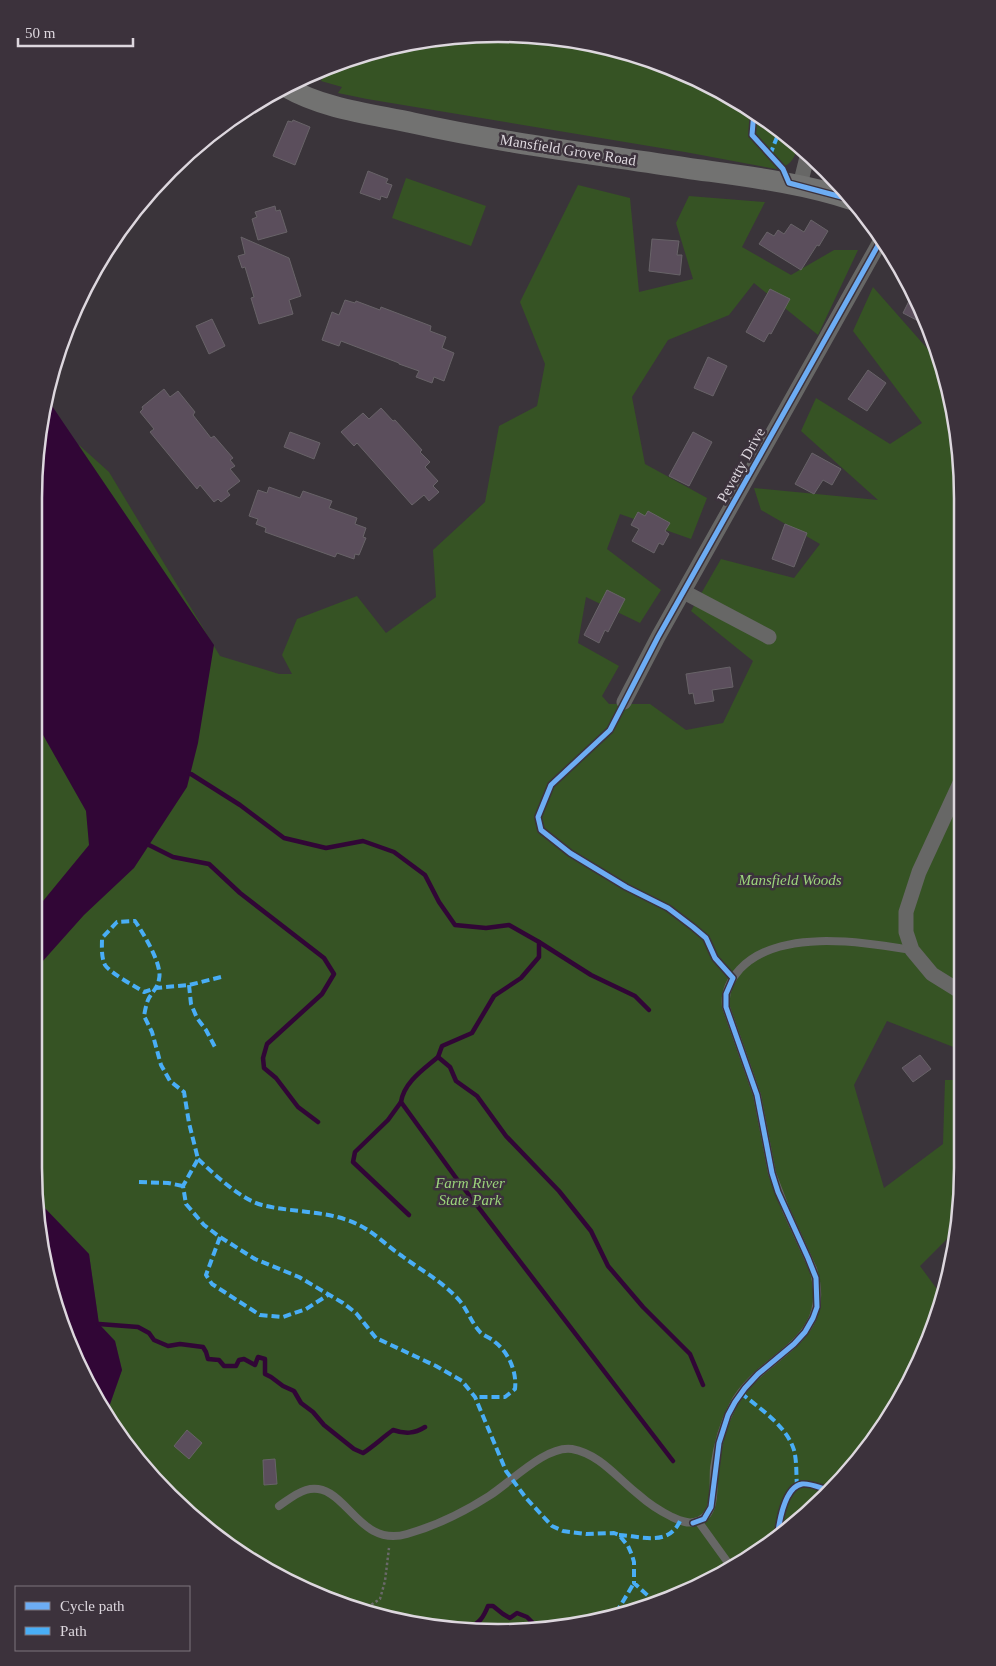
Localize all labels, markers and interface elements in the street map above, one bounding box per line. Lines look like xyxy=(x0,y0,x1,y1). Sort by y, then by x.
scale bar xyxy=(18,15,132,47)
text: 50 m xyxy=(25,25,56,41)
street label: Mansfield Grove Road xyxy=(499,131,638,169)
street label: Pevetty Drive xyxy=(714,425,768,505)
park label: Mansfield Woods xyxy=(737,872,842,888)
park label: Farm River State Park xyxy=(434,1175,505,1208)
legend xyxy=(15,1586,190,1651)
text: Cycle path xyxy=(60,1598,125,1614)
text: Path xyxy=(60,1623,87,1639)

